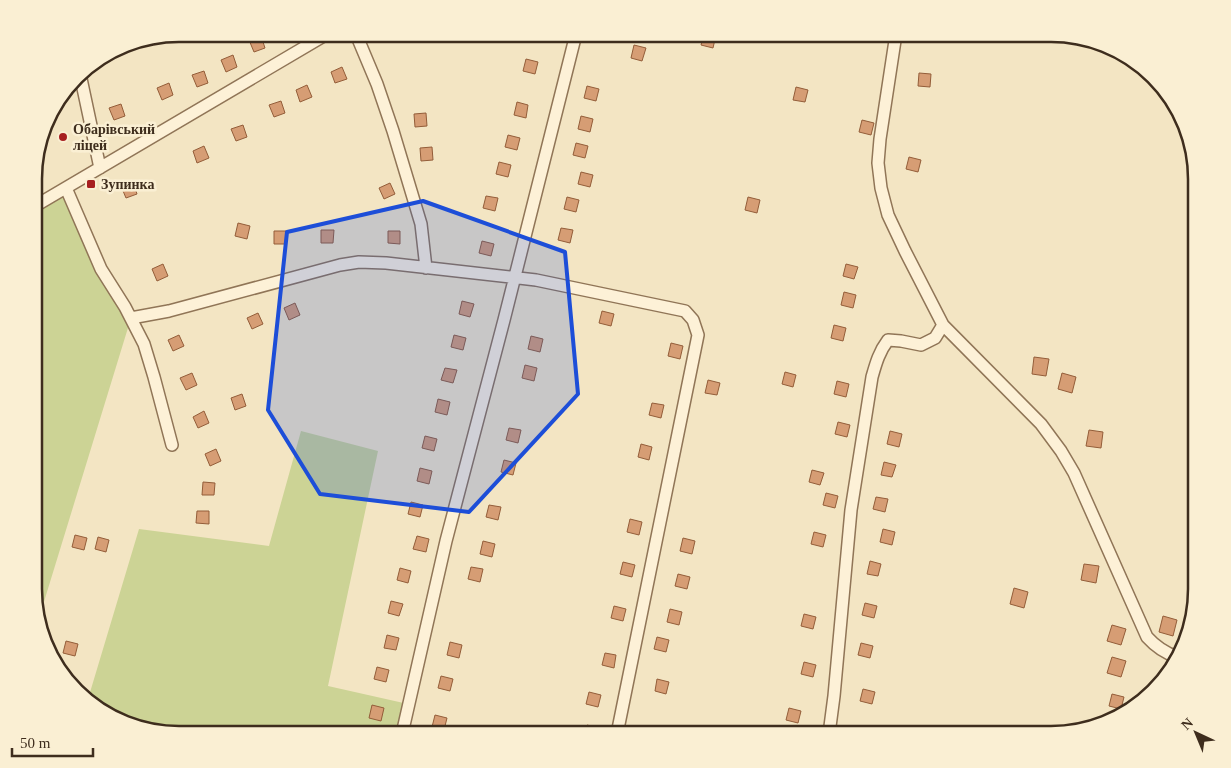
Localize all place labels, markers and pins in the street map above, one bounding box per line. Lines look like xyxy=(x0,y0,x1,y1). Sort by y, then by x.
place label: Обарівський ліцей xyxy=(73,122,155,153)
marker: Обарівський ліцей xyxy=(57,131,69,143)
place label: Зупинка xyxy=(101,177,154,192)
marker: Зупинка xyxy=(85,178,97,190)

